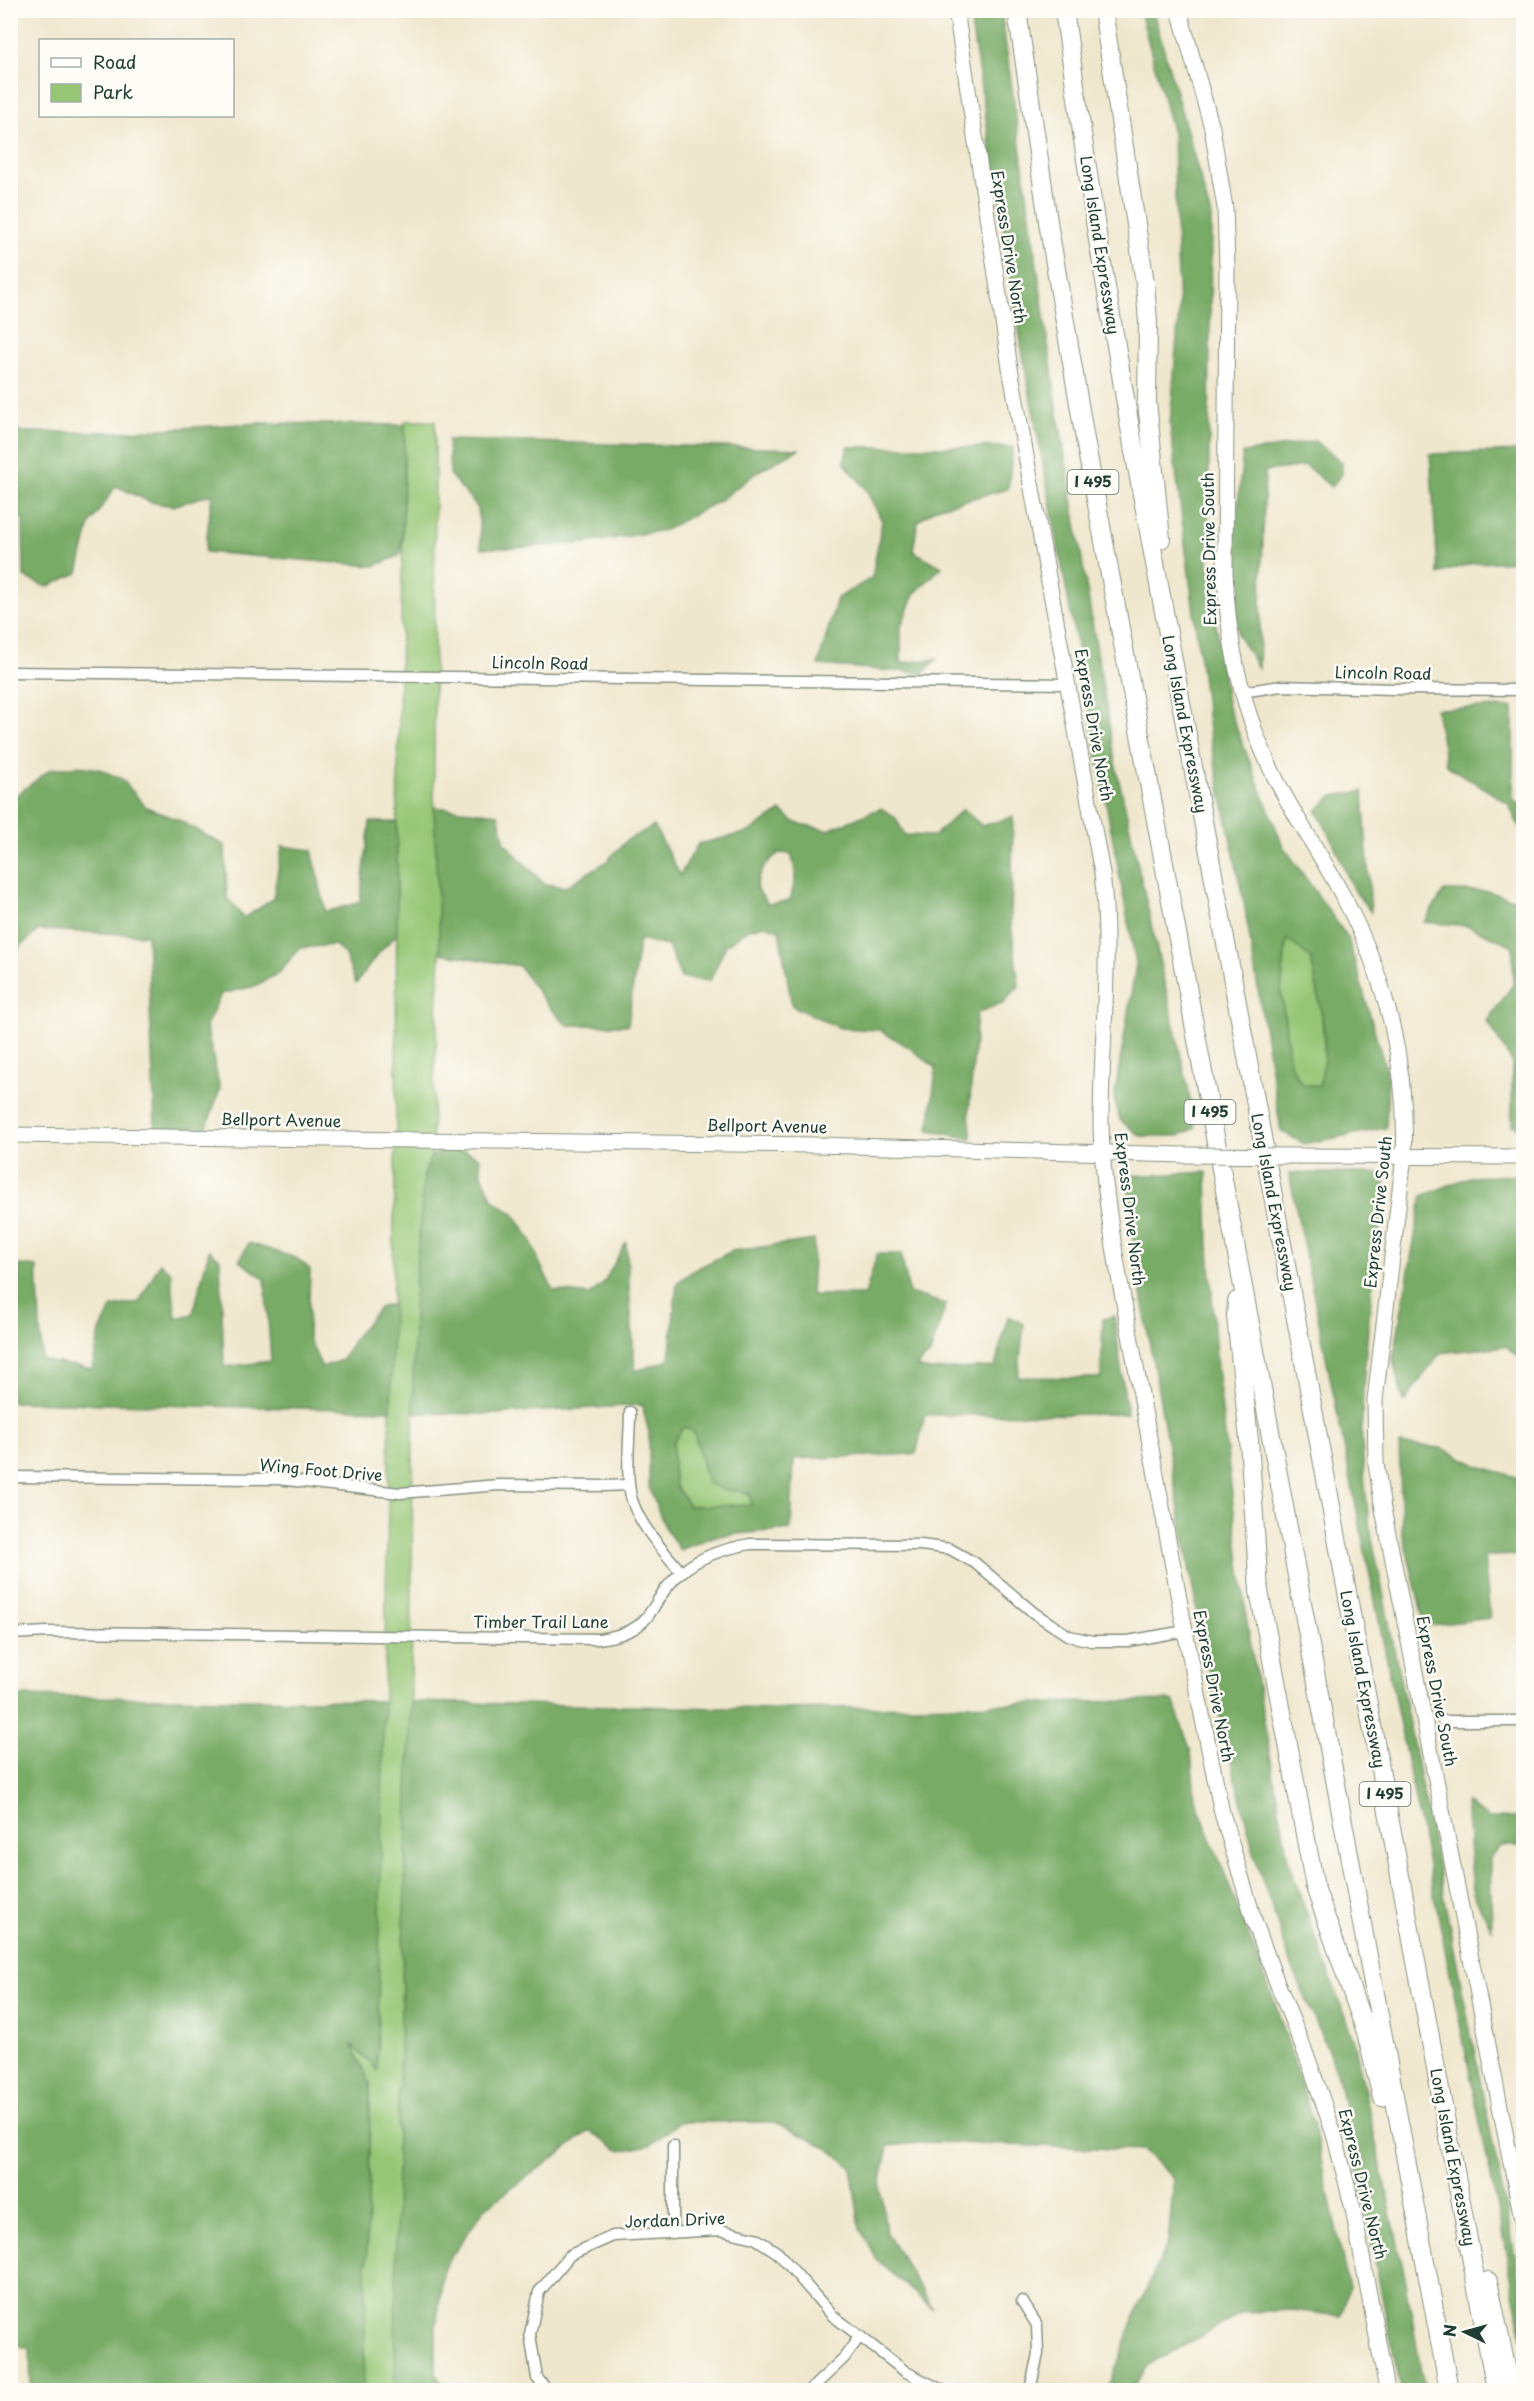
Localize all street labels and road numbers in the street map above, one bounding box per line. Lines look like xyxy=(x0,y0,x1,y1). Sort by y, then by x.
street label: Long Island Expressway xyxy=(1075,154,1127,336)
street label: Express Drive North xyxy=(986,169,1034,325)
road number: I 495 xyxy=(1068,470,1118,494)
street label: Express Drive South xyxy=(1195,472,1221,626)
street label: Long Island Expressway xyxy=(1157,633,1215,815)
street label: Express Drive North xyxy=(1070,647,1120,803)
street label: Lincoln Road xyxy=(491,649,589,675)
street label: Lincoln Road xyxy=(1334,659,1432,685)
road number: I 495 xyxy=(1184,1100,1236,1124)
street label: Bellport Avenue xyxy=(220,1106,342,1132)
street label: Long Island Expressway xyxy=(1246,1111,1304,1293)
street label: Bellport Avenue xyxy=(706,1112,828,1138)
street label: Express Drive North xyxy=(1110,1131,1152,1287)
street label: Express Drive South xyxy=(1357,1134,1397,1289)
street label: Wing Foot Drive xyxy=(258,1452,384,1486)
street label: Long Island Expressway xyxy=(1335,1588,1393,1770)
street label: Express Drive North xyxy=(1188,1608,1242,1764)
street label: Timber Trail Lane xyxy=(473,1609,609,1633)
street label: Express Drive South xyxy=(1412,1613,1464,1768)
road number: I 495 xyxy=(1360,1782,1410,1806)
street label: Long Island Expressway xyxy=(1425,2066,1483,2248)
street label: Express Drive North xyxy=(1334,2106,1394,2262)
street label: Jordan Drive xyxy=(624,2205,726,2233)

